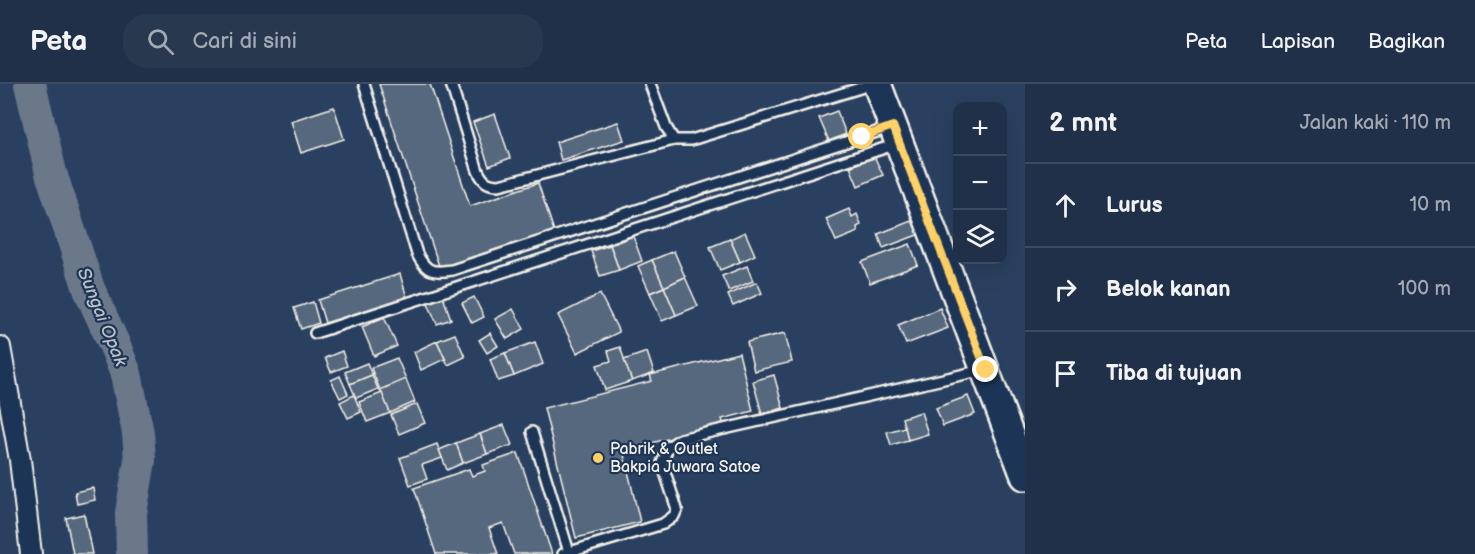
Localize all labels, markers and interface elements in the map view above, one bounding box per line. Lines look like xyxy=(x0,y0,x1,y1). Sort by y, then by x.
search box xyxy=(123,14,543,68)
text: Peta xyxy=(30,25,87,58)
icon: search xyxy=(144,25,177,58)
text: Cari di sini xyxy=(192,28,297,55)
text: Peta xyxy=(1185,29,1227,54)
text: Lapisan xyxy=(1260,29,1335,54)
text: Bagikan xyxy=(1368,29,1445,54)
map controls xyxy=(953,102,1007,264)
button: + xyxy=(953,102,1007,156)
text: 2 mnt xyxy=(1049,108,1117,139)
text: Jalan kaki · 110 m xyxy=(1300,111,1451,135)
route start xyxy=(848,123,874,149)
button: − xyxy=(953,156,1007,210)
icon: ahead xyxy=(1049,189,1082,222)
text: Lurus xyxy=(1106,192,1162,219)
text: 10 m xyxy=(1410,193,1451,217)
button: layers xyxy=(953,210,1007,264)
water label: Sungai Opak xyxy=(73,265,132,370)
icon: right xyxy=(1049,273,1082,306)
text: Belok kanan xyxy=(1106,276,1231,303)
text: 100 m xyxy=(1398,277,1451,301)
route end xyxy=(972,356,998,382)
icon: arrive xyxy=(1049,357,1082,390)
text: Tiba di tujuan xyxy=(1106,360,1242,387)
place label: Pabrik & Outlet Bakpia Juwara Satoe xyxy=(610,440,761,477)
marker: Pabrik & Outlet Bakpia Juwara Satoe xyxy=(591,451,605,465)

